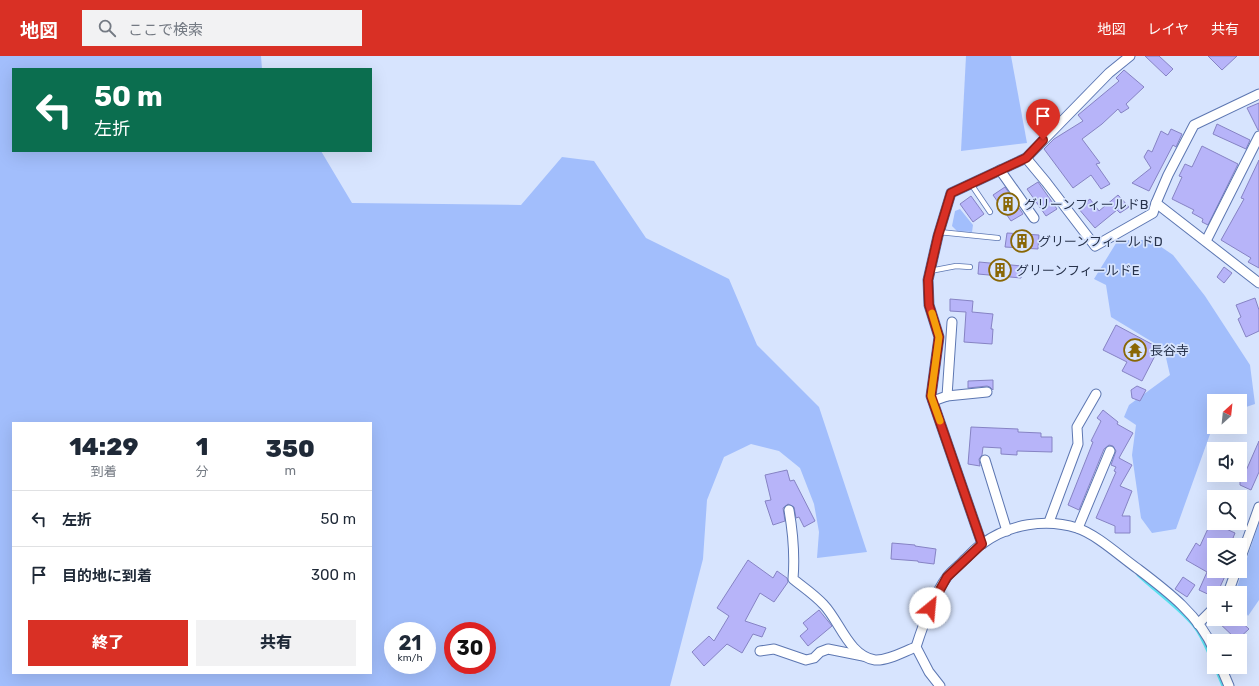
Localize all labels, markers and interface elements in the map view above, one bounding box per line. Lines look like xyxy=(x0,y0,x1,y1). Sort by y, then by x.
search box xyxy=(82,10,362,46)
icon: search xyxy=(96,17,118,39)
text: 地図 xyxy=(20,19,58,42)
text: ここで検索 xyxy=(128,21,203,39)
text: 地図 xyxy=(1097,21,1125,38)
text: レイヤ xyxy=(1147,21,1189,38)
text: 共有 xyxy=(1211,21,1239,38)
text: 50 m xyxy=(94,80,163,113)
icon: left xyxy=(28,84,80,136)
pin xyxy=(1026,99,1060,140)
icon: arrive xyxy=(1032,105,1054,127)
text: 左折 xyxy=(94,118,130,140)
building icon: グリーンフィールドB xyxy=(995,191,1021,217)
place label: グリーンフィールドB xyxy=(1024,197,1148,212)
building icon: グリーンフィールドD xyxy=(1009,228,1035,254)
place label: グリーンフィールドD xyxy=(1038,234,1163,249)
building icon: グリーンフィールドE xyxy=(987,257,1013,283)
place label: グリーンフィールドE xyxy=(1016,263,1140,278)
temple icon: 長谷寺 xyxy=(1122,337,1148,363)
place label: 長谷寺 xyxy=(1150,343,1189,358)
north arrow xyxy=(1207,394,1247,434)
map controls xyxy=(1207,394,1247,674)
text: 14:29 xyxy=(69,433,138,461)
text: 1 xyxy=(196,433,208,461)
text: 350 xyxy=(266,435,315,463)
button: sound xyxy=(1207,442,1247,482)
text: m xyxy=(284,463,296,478)
text: 到着 xyxy=(91,464,117,479)
text: 分 xyxy=(195,464,208,479)
button: search xyxy=(1207,490,1247,530)
icon: left xyxy=(28,508,50,530)
text: 50 m xyxy=(321,510,356,528)
text: 左折 xyxy=(62,511,92,529)
button: layers xyxy=(1207,538,1247,578)
icon: arrive xyxy=(28,564,50,586)
text: 300 m xyxy=(311,566,356,584)
text: 目的地に到着 xyxy=(62,567,152,585)
button: + xyxy=(1207,586,1247,626)
position arrow xyxy=(909,587,951,629)
button: 終了 xyxy=(28,620,188,666)
button: 共有 xyxy=(196,620,356,666)
speed limit sign: 30 xyxy=(444,622,496,674)
text: 21 xyxy=(399,631,421,655)
button: − xyxy=(1207,634,1247,674)
text: km/h xyxy=(398,652,422,664)

